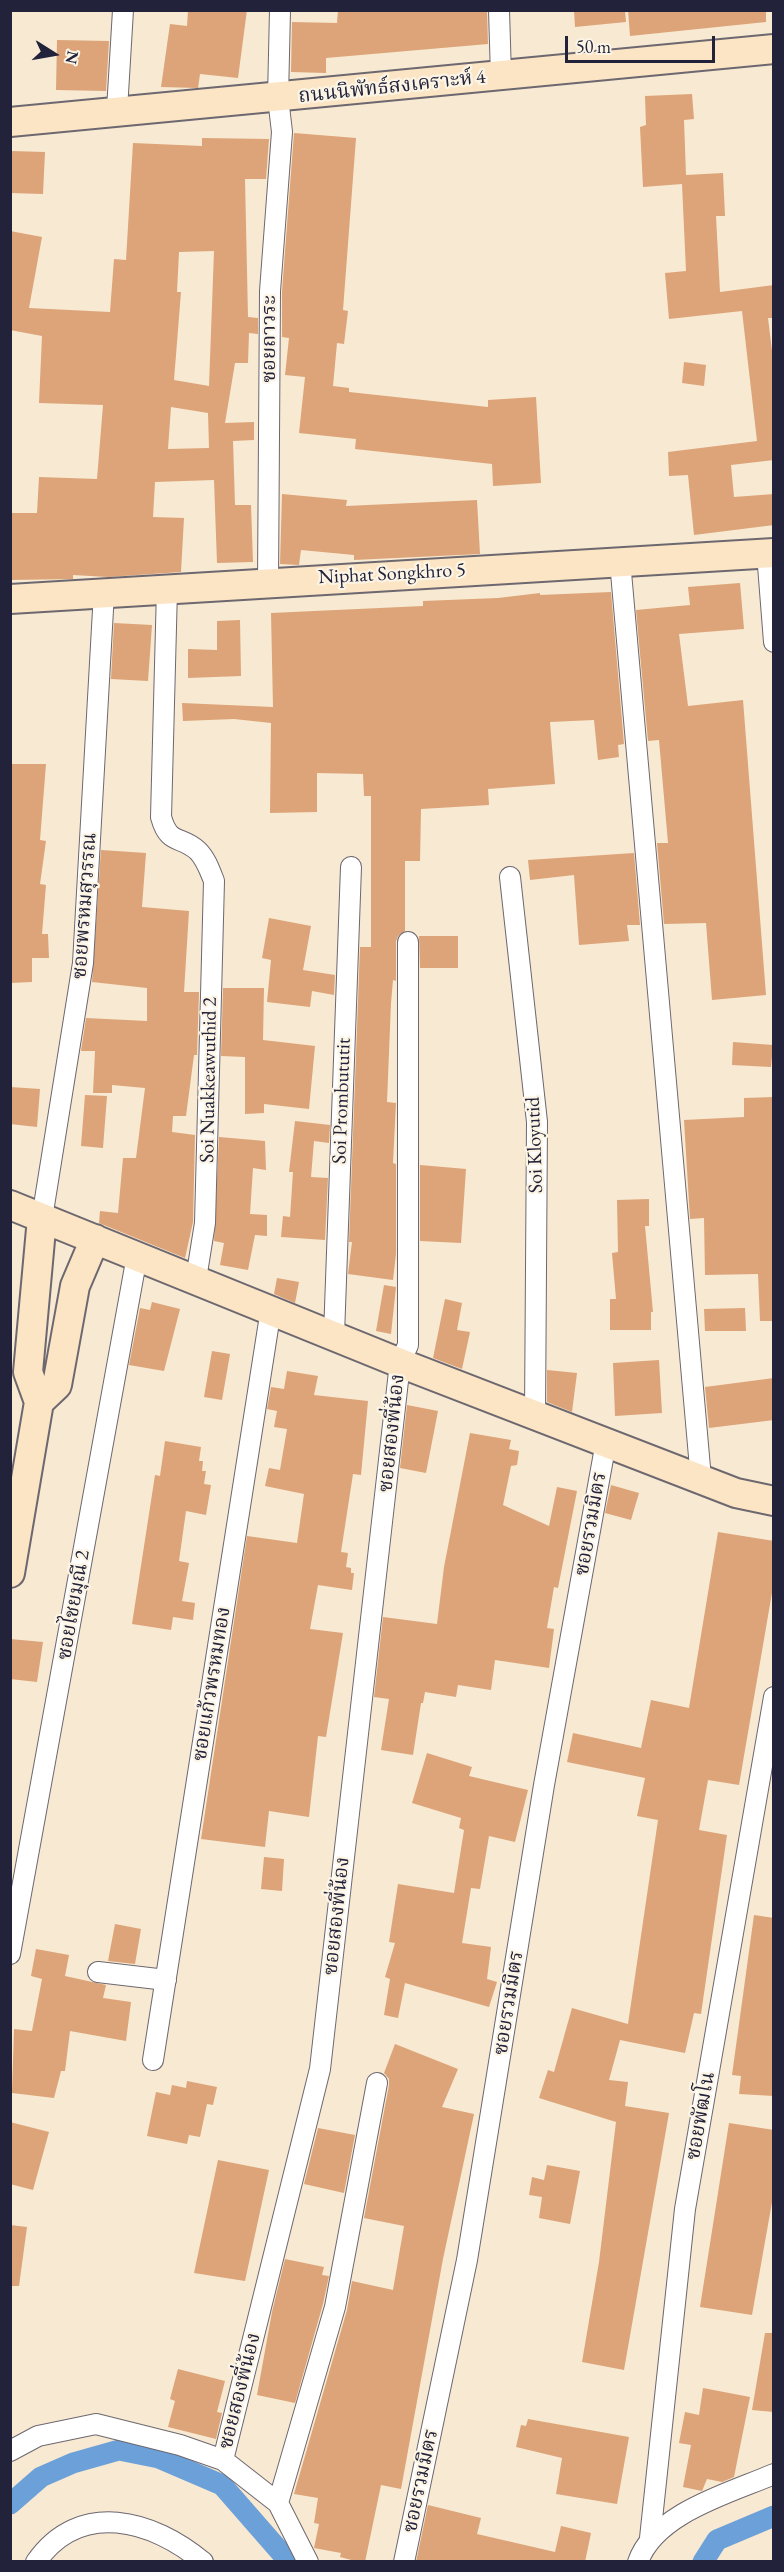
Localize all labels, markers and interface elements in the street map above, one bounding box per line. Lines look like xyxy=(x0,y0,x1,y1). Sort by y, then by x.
north arrow xyxy=(24,24,84,84)
scale bar xyxy=(568,24,718,62)
text: 50 m xyxy=(576,35,611,58)
text: N xyxy=(61,49,84,66)
street label: ถนนนิพัทธ์สงเคราะห์ 4 xyxy=(297,65,487,109)
street label: ซอยถาวระ xyxy=(258,295,282,383)
street label: Niphat Songkhro 5 xyxy=(318,558,466,590)
street label: ซอยพรหมสุวรรณ xyxy=(68,832,102,980)
street label: Soi Nuakkeawuthid 2 xyxy=(196,997,222,1163)
street label: Soi Prombututit xyxy=(328,1037,356,1165)
street label: Soi Kloyutid xyxy=(521,1096,549,1194)
street label: ซอยสองพี่น้อง xyxy=(374,1373,410,1493)
street label: ซอยรวมมิตร xyxy=(570,1470,612,1578)
street label: ซอยไชยมุณี 2 xyxy=(53,1548,95,1662)
street label: ซอยแก้วพรหมทอง xyxy=(188,1605,236,1763)
street label: ซอยสองพี่น้อง xyxy=(319,1856,355,1976)
street label: ซอยรวมมิตร xyxy=(489,1949,529,2057)
street label: ซอยพัฒโน xyxy=(681,2070,721,2162)
street label: ซอยสองพี่น้อง xyxy=(214,2330,266,2452)
street label: ซอยรวมมิตร xyxy=(398,2427,444,2535)

